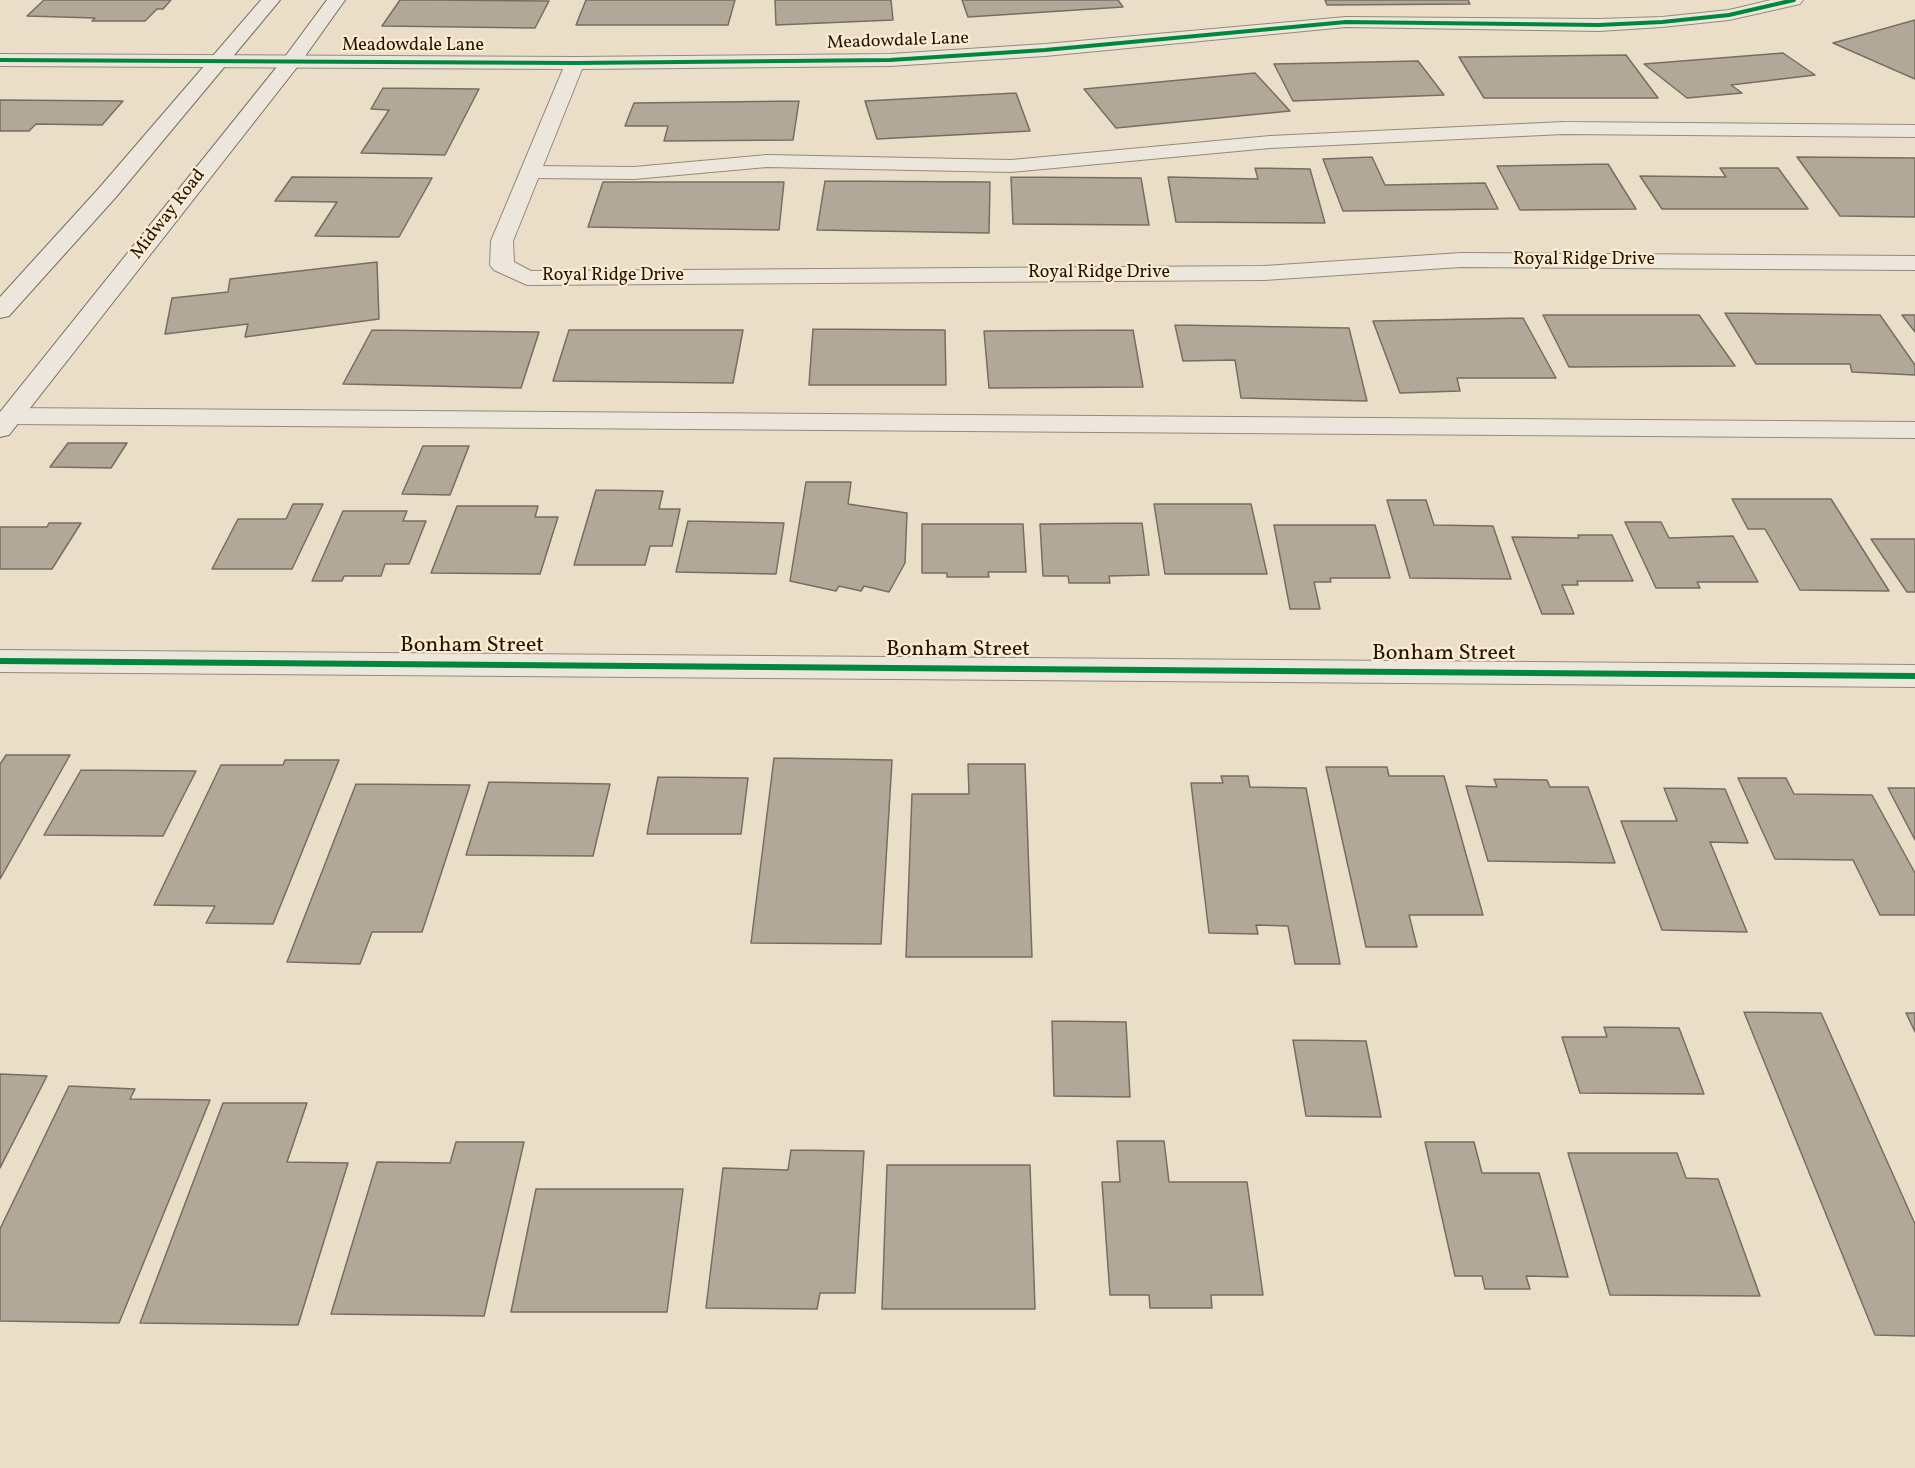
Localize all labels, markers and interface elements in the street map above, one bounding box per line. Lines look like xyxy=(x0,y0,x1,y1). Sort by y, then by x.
street label: Meadowdale Lane xyxy=(827,29,969,55)
street label: Meadowdale Lane xyxy=(342,36,484,58)
street label: Midway Road xyxy=(127,166,211,264)
street label: Royal Ridge Drive xyxy=(1513,250,1655,272)
street label: Royal Ridge Drive xyxy=(1028,263,1170,285)
street label: Royal Ridge Drive xyxy=(542,266,684,288)
street label: Bonham Street xyxy=(400,634,544,660)
street label: Bonham Street xyxy=(886,638,1030,664)
street label: Bonham Street xyxy=(1372,642,1516,668)

